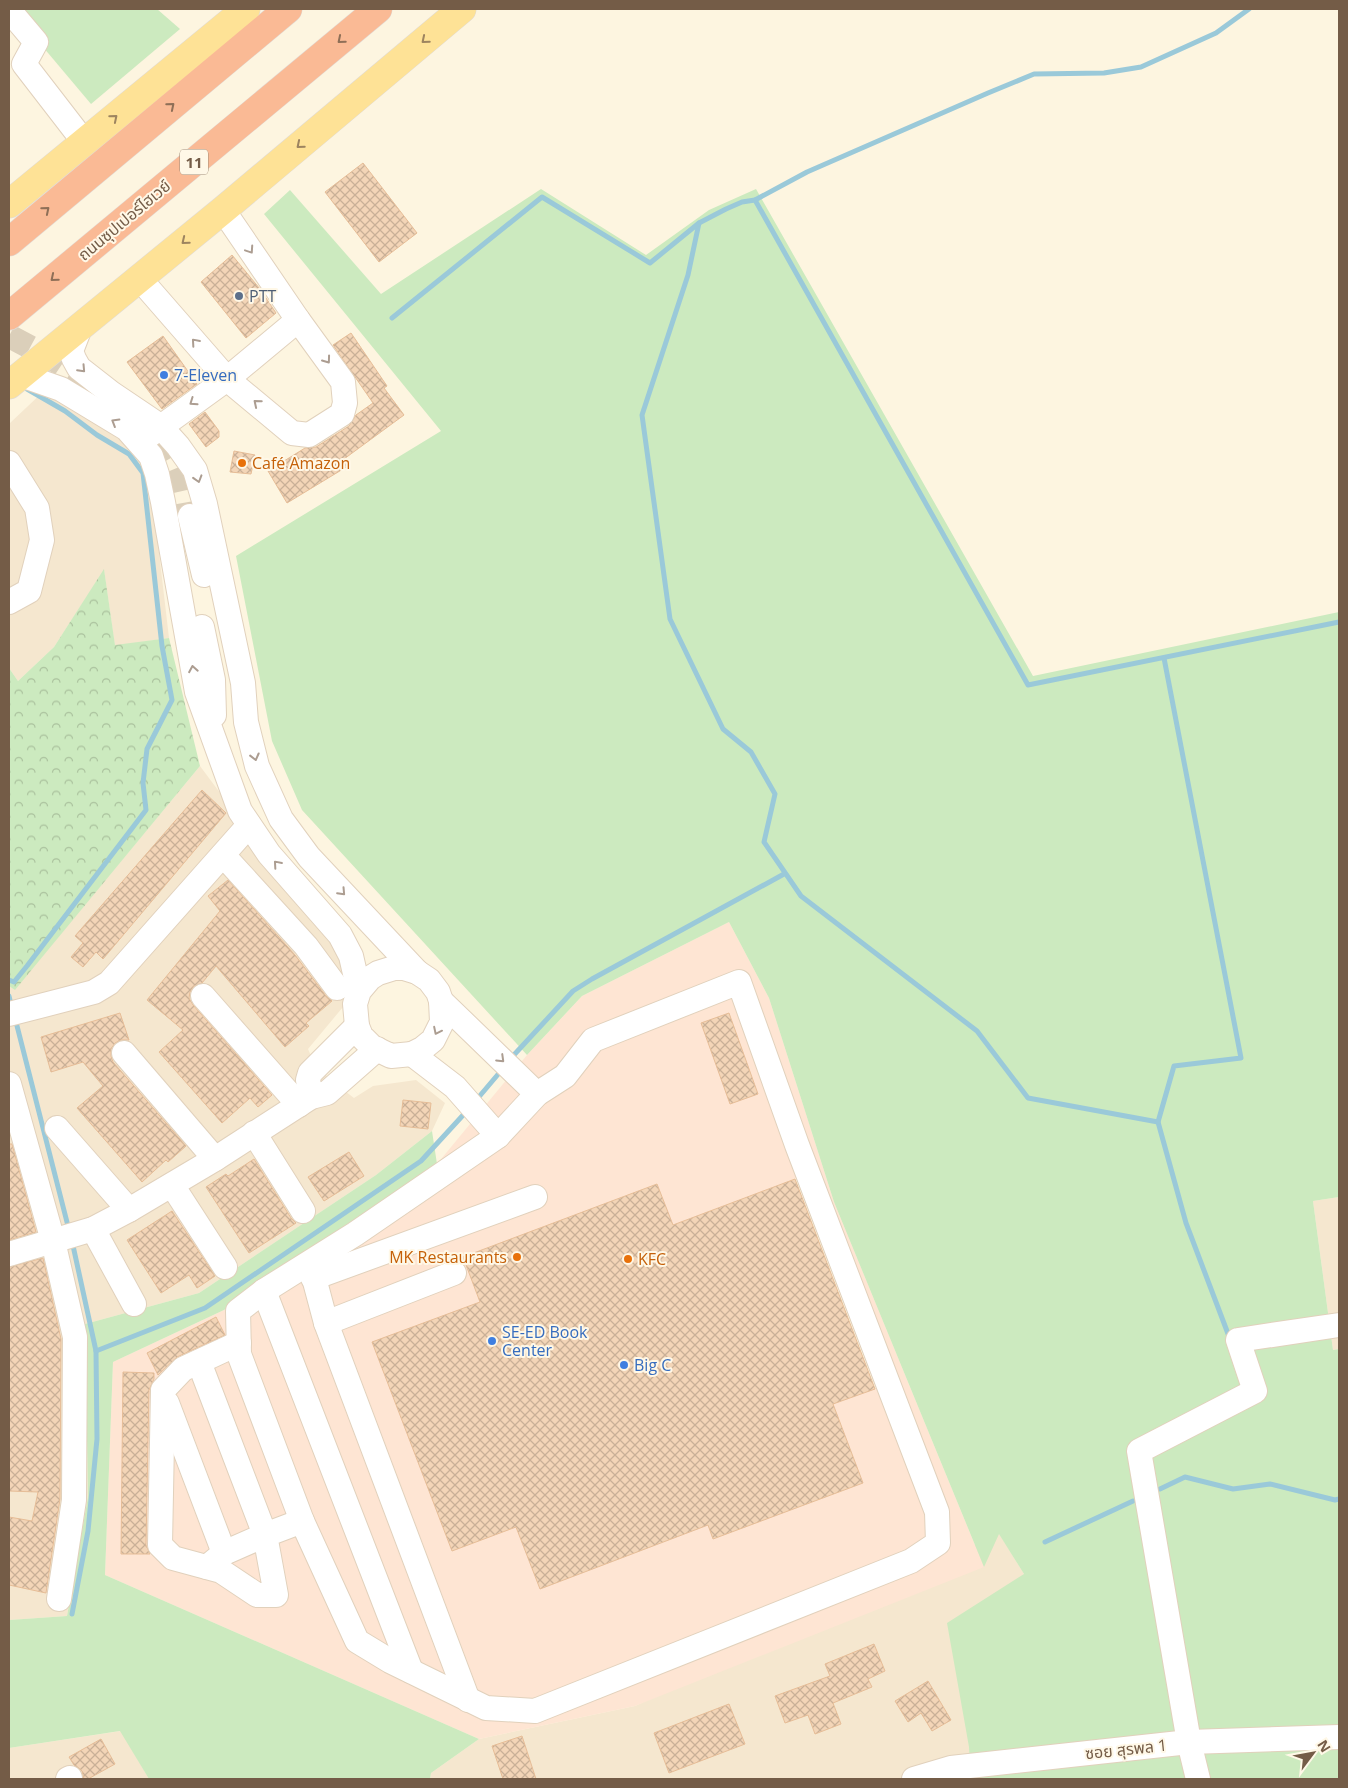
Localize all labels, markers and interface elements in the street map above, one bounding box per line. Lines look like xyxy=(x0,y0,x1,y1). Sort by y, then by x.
one-way arrow xyxy=(338,34,347,42)
one-way arrow xyxy=(421,35,430,44)
one-way arrow xyxy=(165,104,174,112)
one-way arrow xyxy=(109,115,118,124)
one-way arrow xyxy=(297,139,306,148)
road number: 11 xyxy=(180,150,208,174)
street label: ถนนซุปเปอร์ไฮเวย์ xyxy=(73,175,175,265)
one-way arrow xyxy=(40,208,49,216)
one-way arrow xyxy=(182,235,191,243)
one-way arrow xyxy=(244,245,253,254)
one-way arrow xyxy=(51,272,60,281)
place label: PTT xyxy=(249,285,276,307)
marker: PTT xyxy=(233,290,245,302)
one-way arrow xyxy=(192,338,201,347)
one-way arrow xyxy=(321,354,329,363)
one-way arrow xyxy=(76,363,85,372)
place label: 7-Eleven xyxy=(174,364,237,386)
marker: 7-Eleven xyxy=(158,369,170,381)
one-way arrow xyxy=(190,396,199,406)
one-way arrow xyxy=(253,400,262,409)
one-way arrow xyxy=(112,418,121,428)
place label: Café Amazon xyxy=(252,452,350,474)
marker: Café Amazon xyxy=(236,457,248,469)
one-way arrow xyxy=(192,474,202,482)
one-way arrow xyxy=(189,665,199,673)
one-way arrow xyxy=(249,753,260,762)
one-way arrow xyxy=(274,861,283,870)
one-way arrow xyxy=(336,886,345,895)
one-way arrow xyxy=(433,1026,443,1035)
one-way arrow xyxy=(495,1053,504,1062)
place label: MK Restaurants xyxy=(389,1246,507,1268)
place label: KFC xyxy=(638,1248,666,1270)
marker: MK Restaurants xyxy=(511,1251,523,1263)
marker: KFC xyxy=(622,1253,634,1265)
place label: SE-ED Book Center xyxy=(502,1321,588,1361)
marker: SE-ED Book Center xyxy=(486,1335,498,1347)
place label: Big C xyxy=(634,1354,671,1376)
marker: Big C xyxy=(618,1359,630,1371)
north arrow xyxy=(1288,1728,1338,1778)
street label: ซอย สุรพล 1 xyxy=(1084,1734,1168,1764)
text: N xyxy=(1313,1736,1336,1756)

